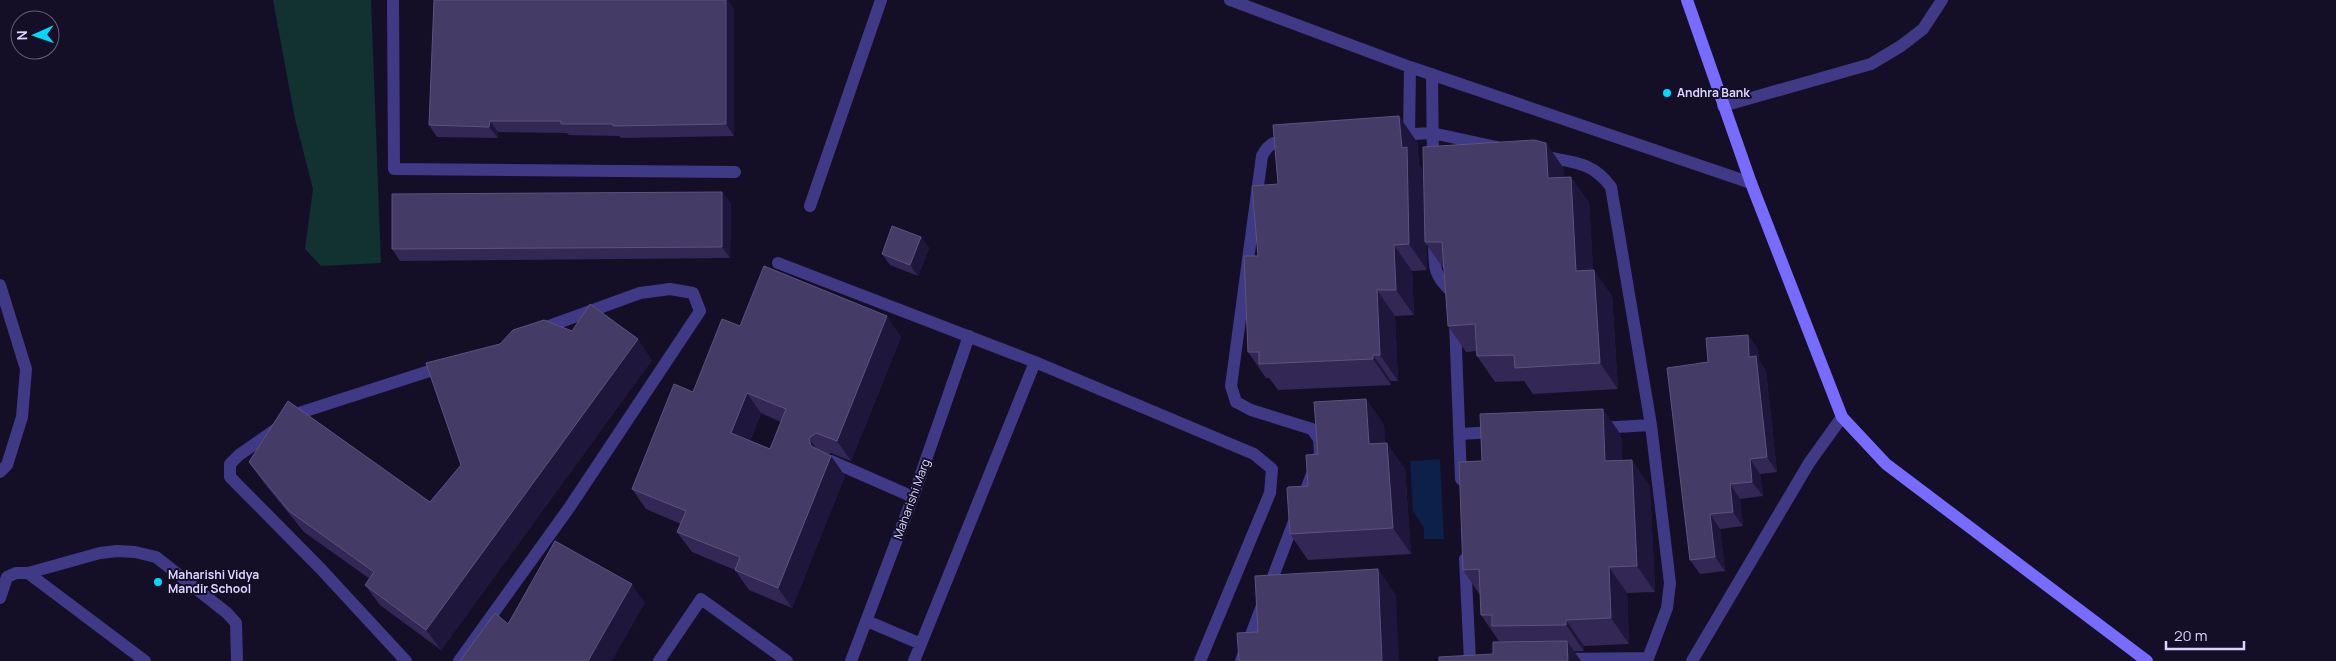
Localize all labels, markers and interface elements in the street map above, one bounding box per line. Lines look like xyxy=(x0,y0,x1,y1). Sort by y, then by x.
north arrow xyxy=(10,10,60,60)
text: N xyxy=(12,30,31,41)
place label: Andhra Bank xyxy=(1677,84,1750,101)
marker: Andhra Bank xyxy=(1661,87,1673,99)
street label: Maharishi Marg xyxy=(889,456,934,541)
place label: Maharishi Vidya Mandir School xyxy=(168,566,259,597)
marker: Maharishi Vidya Mandir School xyxy=(152,576,164,588)
scale bar xyxy=(2166,618,2244,650)
text: 20 m xyxy=(2174,625,2207,646)

